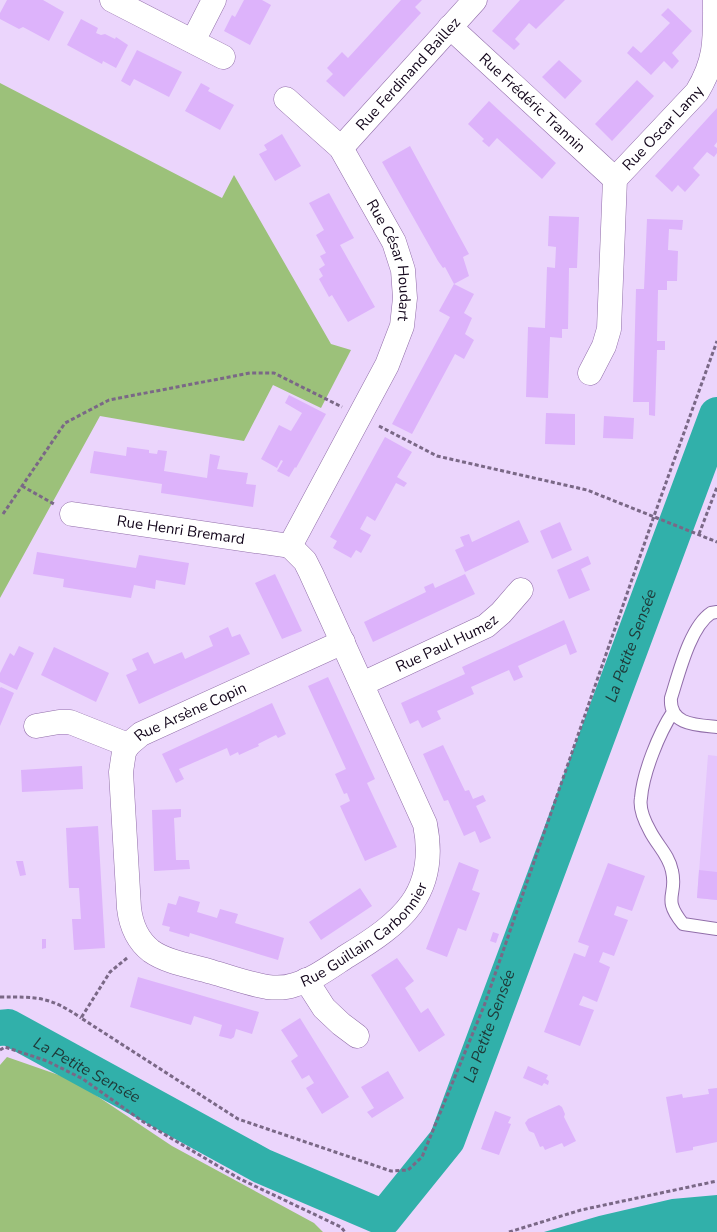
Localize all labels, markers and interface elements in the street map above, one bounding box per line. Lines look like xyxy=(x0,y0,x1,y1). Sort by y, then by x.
street label: Rue Ferdinand Baillez xyxy=(351,13,465,135)
street label: Rue Frédéric Trannin xyxy=(475,49,590,157)
street label: Rue Oscar Lamy xyxy=(618,82,708,175)
street label: Rue César Houdart xyxy=(362,196,415,323)
street label: Rue Henri Bremard xyxy=(115,511,246,549)
water label: La Petite Sensée xyxy=(600,585,662,705)
street label: Rue Paul Humez xyxy=(392,610,502,677)
street label: Rue Arsène Copin xyxy=(130,677,249,746)
street label: Rue Guillain Carbonnier xyxy=(297,879,432,992)
water label: La Petite Sensée xyxy=(458,966,521,1086)
water label: La Petite Sensée xyxy=(29,1032,145,1109)

